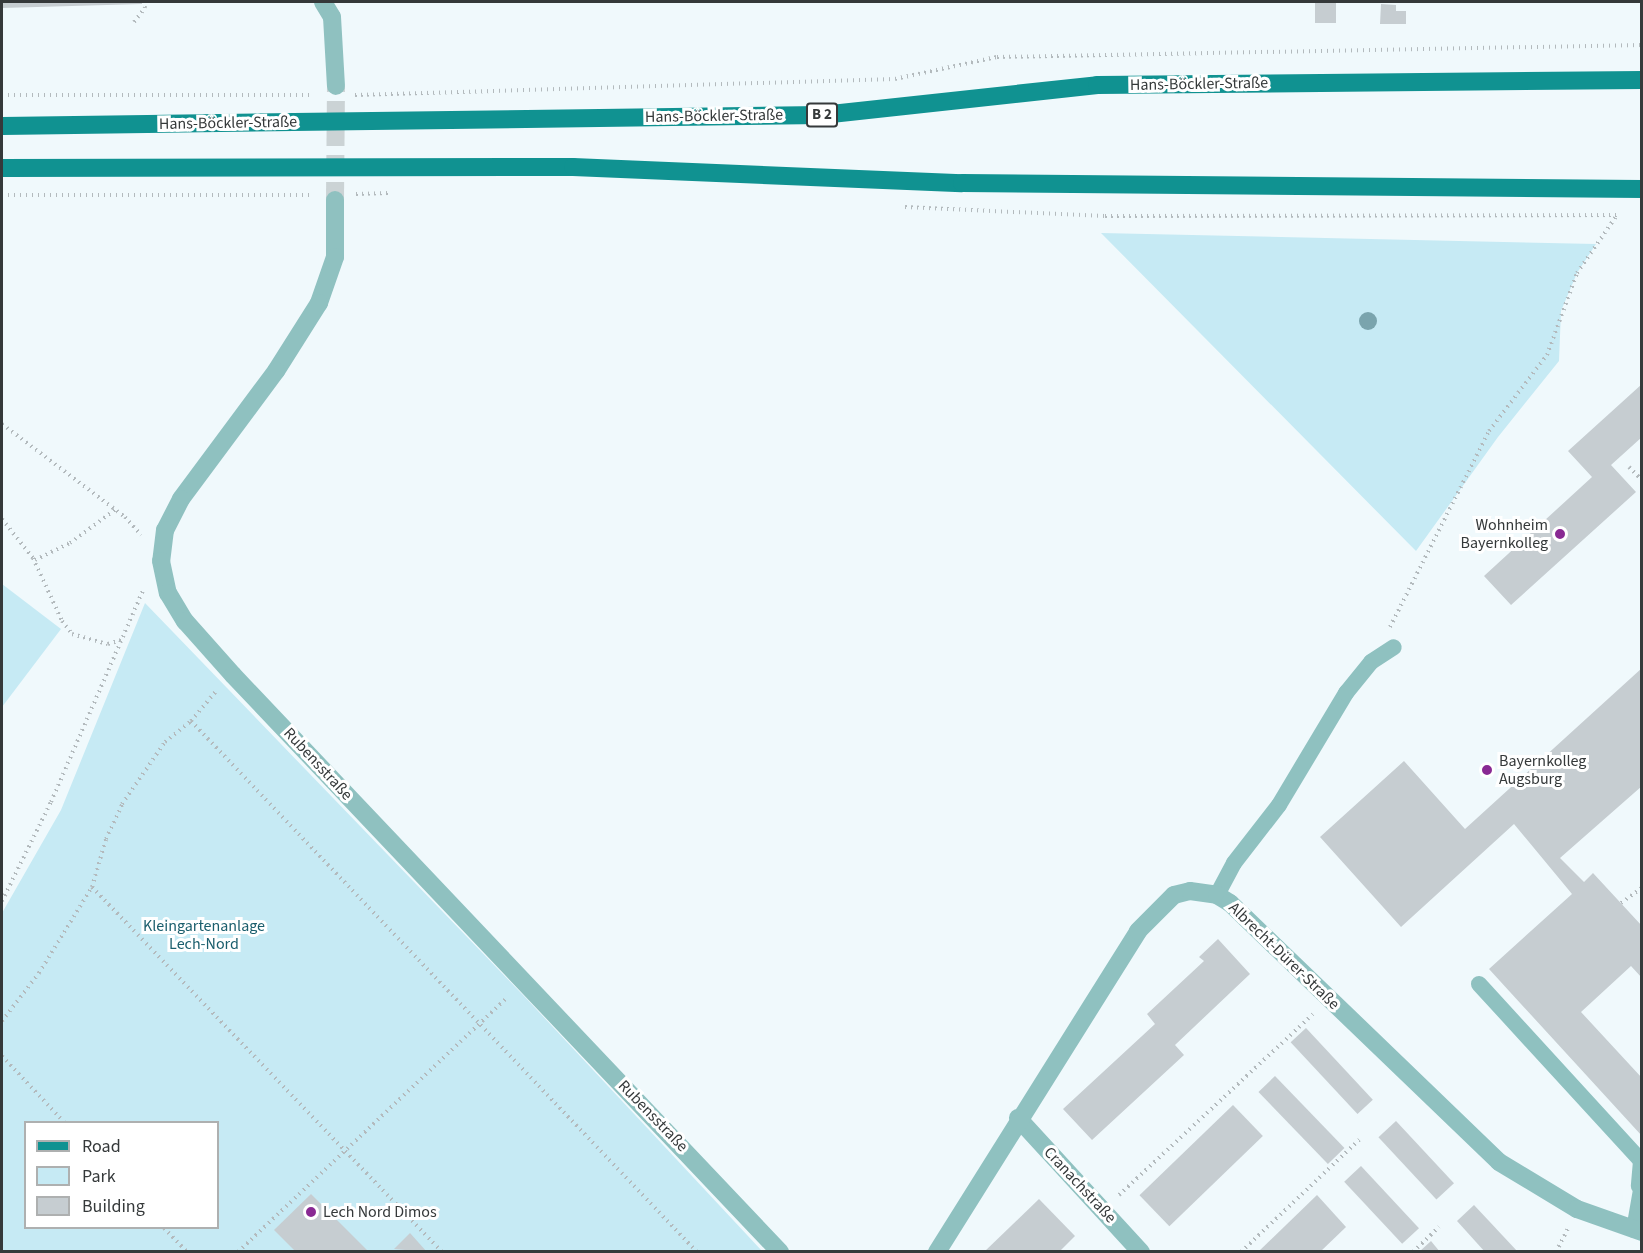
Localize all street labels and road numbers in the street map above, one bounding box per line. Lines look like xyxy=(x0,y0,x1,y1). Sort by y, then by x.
street label: Hans-Böckler-Straße xyxy=(1130,73,1268,95)
road number: B 2 xyxy=(806,103,838,127)
street label: Hans-Böckler-Straße xyxy=(645,105,783,127)
street label: Hans-Böckler-Straße xyxy=(159,112,297,134)
street label: Rubensstraße xyxy=(280,724,356,804)
street label: Albrecht-Dürer-Straße xyxy=(1225,898,1343,1014)
street label: Rubensstraße xyxy=(614,1076,692,1156)
street label: Cranachstraße xyxy=(1040,1143,1120,1227)

